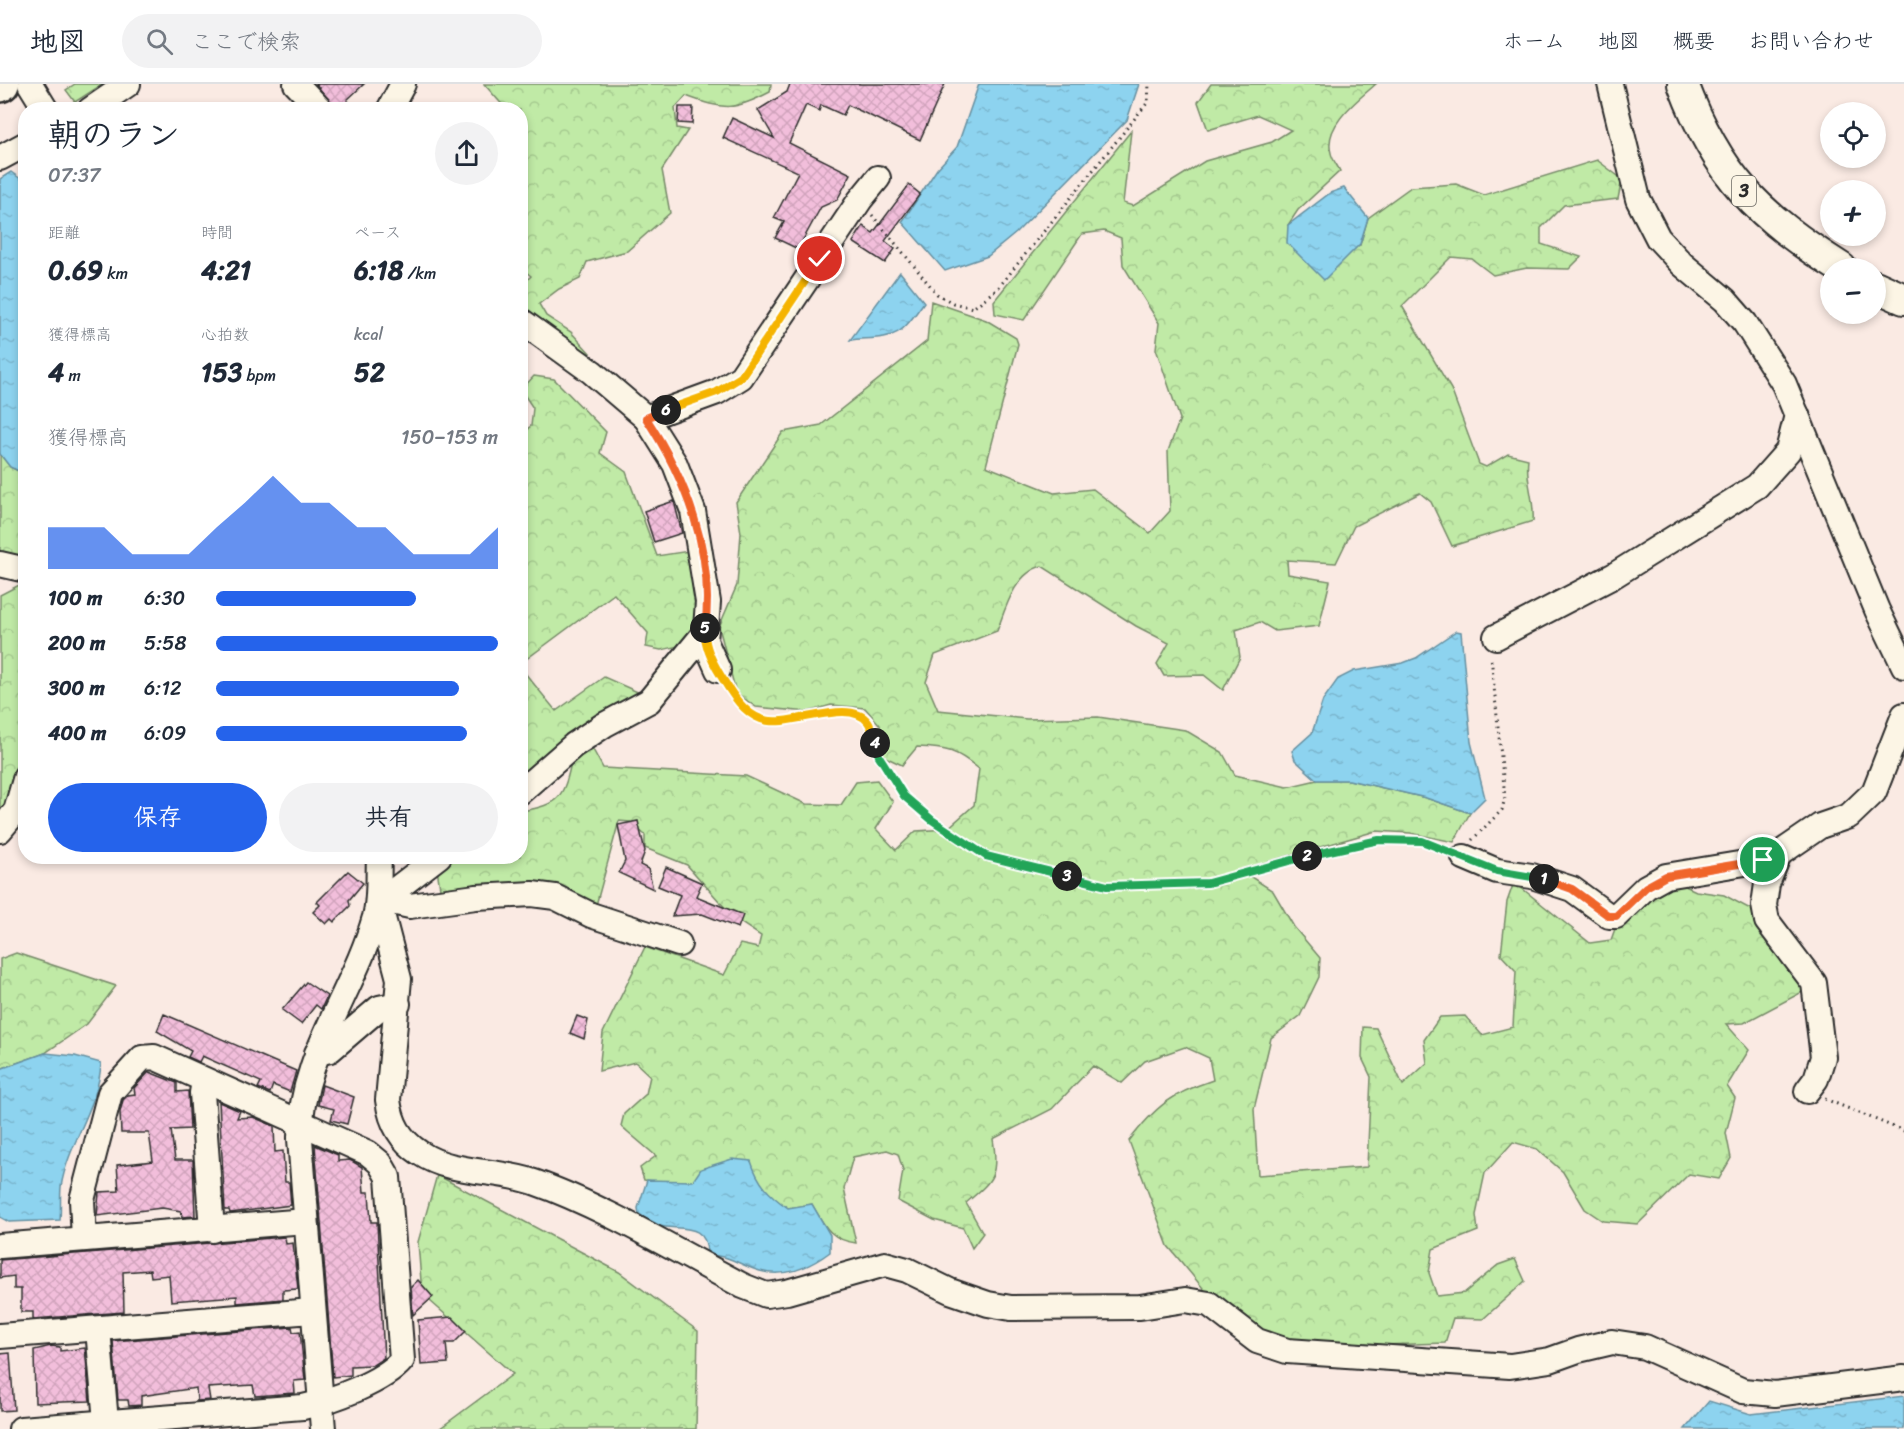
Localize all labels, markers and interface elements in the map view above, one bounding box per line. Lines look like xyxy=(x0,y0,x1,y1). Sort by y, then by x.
search box xyxy=(122,14,542,68)
text: 地図 xyxy=(30,17,86,66)
text: ここで検索 xyxy=(191,22,301,61)
text: ホーム xyxy=(1503,22,1565,60)
text: 地図 xyxy=(1598,22,1640,60)
text: 概要 xyxy=(1673,22,1715,60)
text: お問い合わせ xyxy=(1748,22,1874,60)
icon: search xyxy=(143,25,176,58)
map controls xyxy=(1820,102,1886,324)
button: locate xyxy=(1820,102,1886,168)
text: 朝のラン xyxy=(48,106,180,164)
button: share xyxy=(435,122,498,185)
text: 07:37 xyxy=(48,158,101,193)
road number: 3 xyxy=(1732,176,1756,206)
button: + xyxy=(1820,180,1886,246)
text: 距離 xyxy=(48,218,80,247)
text: 時間 xyxy=(201,218,233,247)
text: ペース xyxy=(354,218,401,247)
pin xyxy=(794,233,845,284)
icon: check xyxy=(803,242,836,275)
text: 0.69 xyxy=(48,247,103,293)
text: 4:21 xyxy=(201,247,251,293)
text: 6:18 xyxy=(354,247,403,293)
button: − xyxy=(1820,258,1886,324)
text: km xyxy=(103,259,128,288)
text: /km xyxy=(403,259,436,288)
text: 獲得標高 xyxy=(48,320,112,349)
text: 心拍数 xyxy=(201,320,249,349)
text: kcal xyxy=(354,320,383,349)
text: 4 xyxy=(48,349,64,395)
text: 153 xyxy=(201,349,242,395)
text: 52 xyxy=(354,349,385,395)
text: m xyxy=(64,361,81,390)
text: bpm xyxy=(242,361,276,390)
pin: 6 xyxy=(651,395,681,425)
text: 6 xyxy=(661,395,671,424)
text: 獲得標高 xyxy=(48,420,128,455)
text: 150–153 m xyxy=(401,420,498,455)
text: 100 m xyxy=(48,581,102,616)
text: 6:30 xyxy=(144,581,185,616)
pin: 5 xyxy=(690,613,720,643)
text: 5 xyxy=(700,613,710,642)
text: 200 m xyxy=(48,626,105,661)
text: 5:58 xyxy=(144,626,187,661)
text: 300 m xyxy=(48,671,105,706)
text: 6:12 xyxy=(144,671,182,706)
text: 400 m xyxy=(48,716,106,751)
text: 6:09 xyxy=(144,716,186,751)
pin: 4 xyxy=(860,728,890,758)
text: 4 xyxy=(870,728,880,757)
button: 保存 xyxy=(48,783,267,852)
button: 共有 xyxy=(279,783,498,852)
pin xyxy=(1737,834,1788,885)
pin: 2 xyxy=(1292,841,1322,871)
text: 2 xyxy=(1302,841,1312,870)
icon: arrive xyxy=(1746,843,1779,876)
pin: 3 xyxy=(1052,861,1082,891)
text: 3 xyxy=(1063,861,1071,890)
pin: 1 xyxy=(1529,864,1559,894)
text: 1 xyxy=(1541,864,1547,893)

